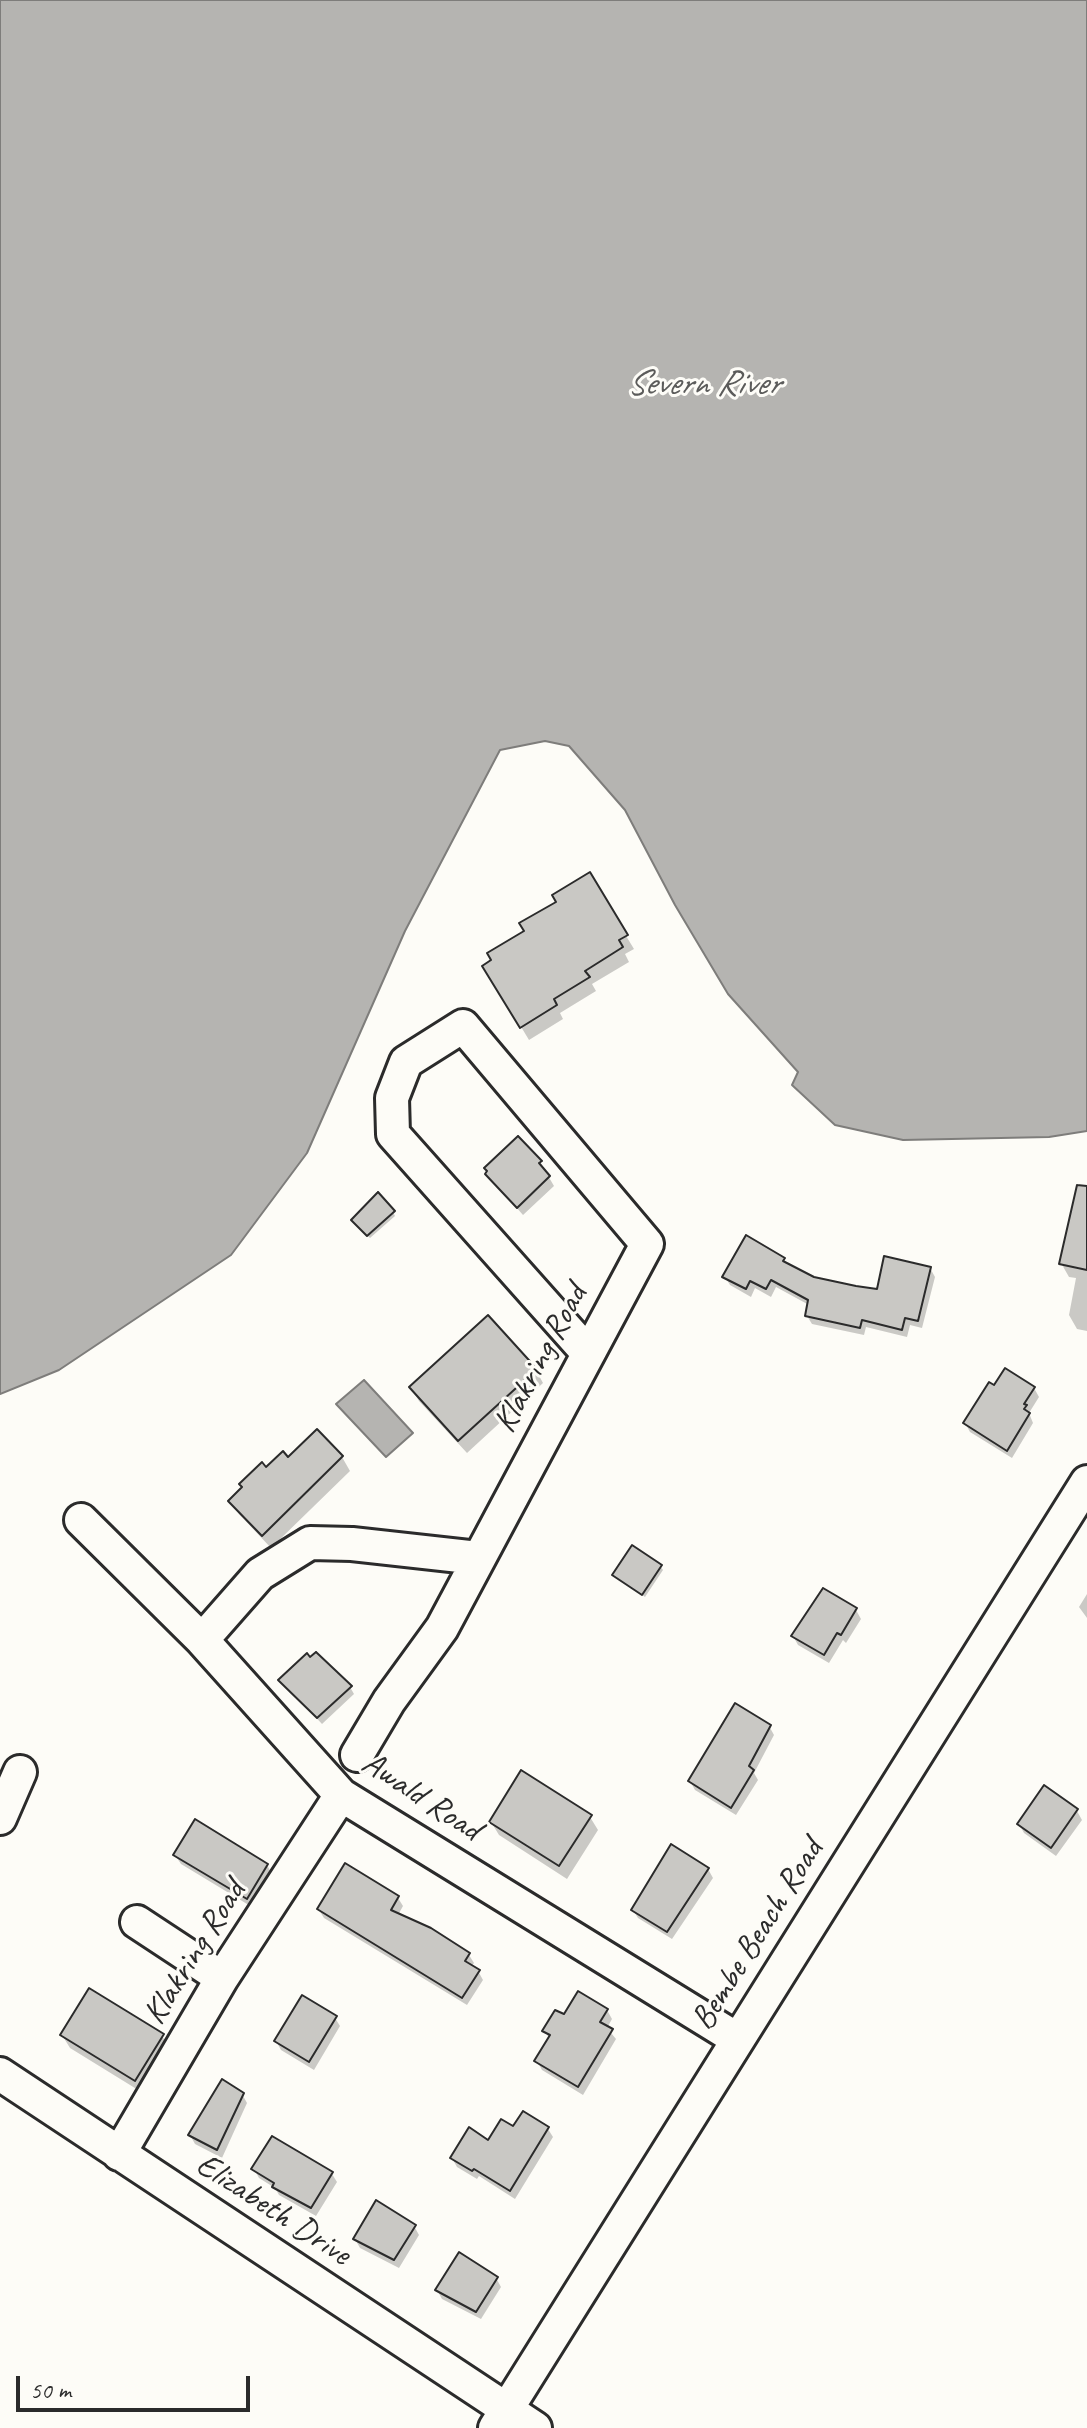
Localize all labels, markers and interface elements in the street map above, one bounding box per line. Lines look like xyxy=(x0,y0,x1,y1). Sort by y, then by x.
water label: Severn River xyxy=(627,363,779,407)
street label: Klakring Road xyxy=(485,1278,597,1440)
street label: Awald Road xyxy=(354,1743,488,1851)
street label: Bembe Beach Road xyxy=(683,1832,833,2038)
street label: Klakring Road xyxy=(135,1874,255,2032)
street label: Elizabeth Drive xyxy=(188,2145,358,2275)
scale bar xyxy=(20,2360,254,2410)
text: 50 m xyxy=(30,2375,71,2405)

